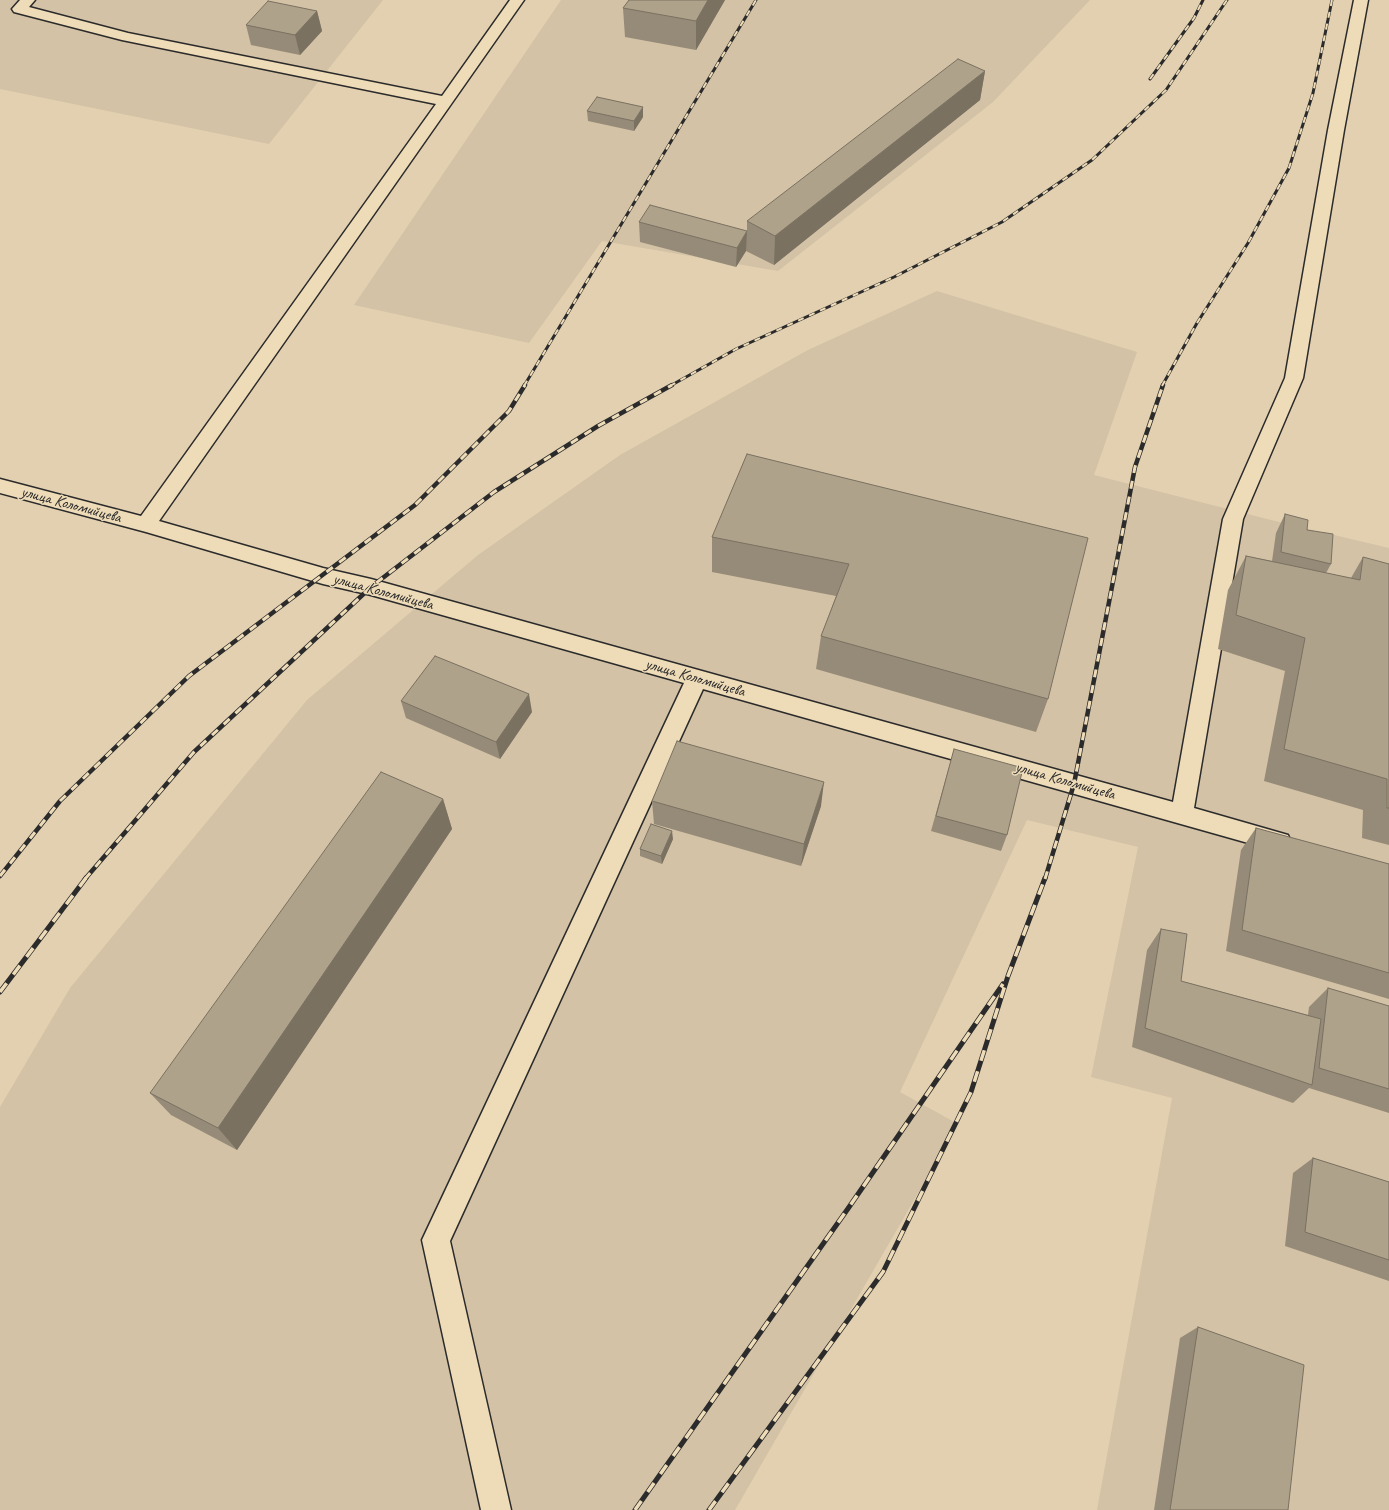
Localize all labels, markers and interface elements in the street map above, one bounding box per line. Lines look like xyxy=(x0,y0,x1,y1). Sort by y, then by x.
street label: улица Коломийцева xyxy=(19,482,123,528)
street label: улица Коломийцева xyxy=(331,569,435,615)
street label: улица Коломийцева xyxy=(643,655,747,701)
street label: улица Коломийцева xyxy=(1013,758,1117,804)

